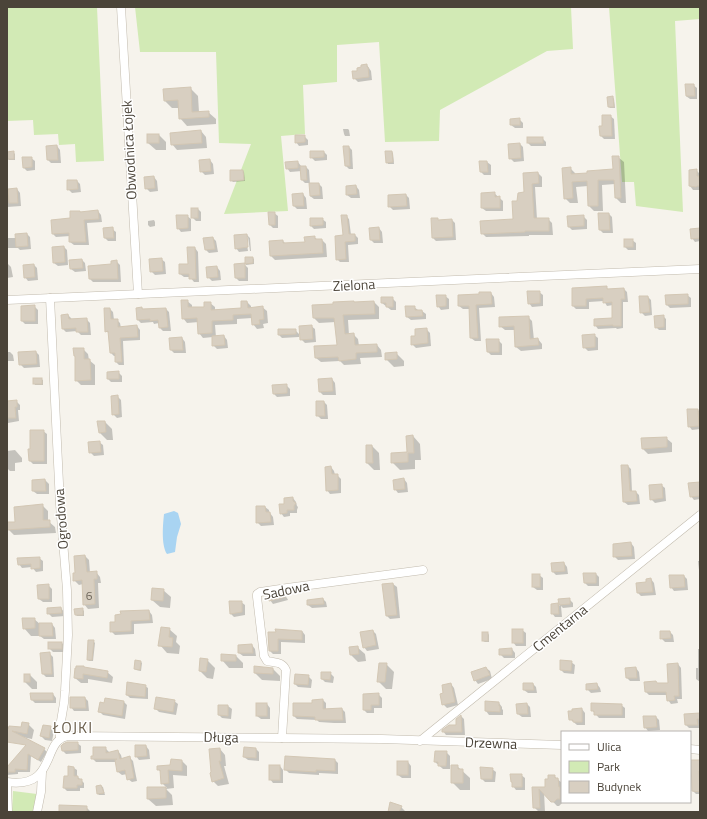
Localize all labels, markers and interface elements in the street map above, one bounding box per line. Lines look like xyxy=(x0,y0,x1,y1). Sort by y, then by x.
street label: Obwodnica Łojek xyxy=(115,99,142,200)
street label: Zielona xyxy=(332,273,376,296)
street label: Ogrodowa xyxy=(48,488,73,550)
street label: Sadowa xyxy=(261,574,311,605)
house number: 6 xyxy=(86,586,93,605)
street label: Cmentarna xyxy=(528,599,592,656)
district label: ŁOJKI xyxy=(52,715,93,739)
street label: Długa xyxy=(203,726,239,747)
street label: Drzewna xyxy=(464,731,518,754)
legend xyxy=(561,731,691,803)
text: Ulica xyxy=(597,737,621,756)
text: Park xyxy=(597,757,620,776)
text: Budynek xyxy=(597,777,641,796)

